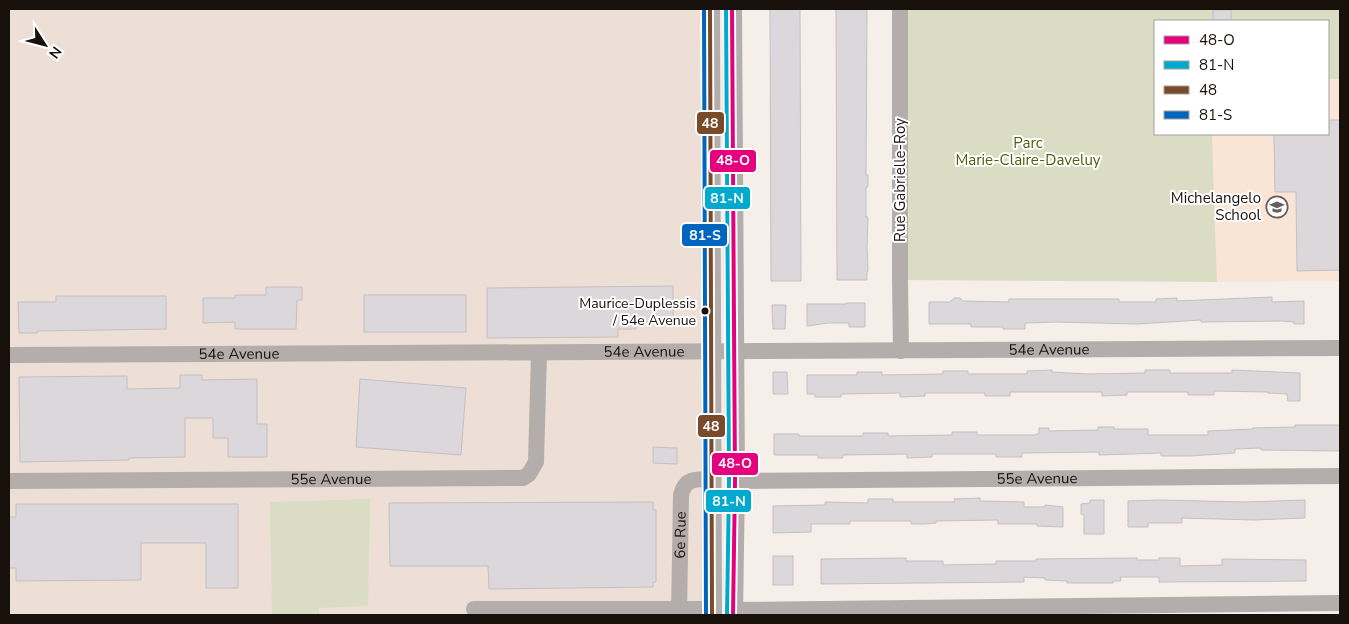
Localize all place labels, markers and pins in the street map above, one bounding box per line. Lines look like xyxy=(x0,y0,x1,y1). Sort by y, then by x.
place label: Michelangelo School xyxy=(1171,188,1262,225)
school or university icon: Michelangelo School xyxy=(1265,195,1289,219)
place label: Maurice-Duplessis / 54e Avenue xyxy=(579,294,696,330)
marker: Maurice-Duplessis / 54e Avenue xyxy=(700,306,710,316)

